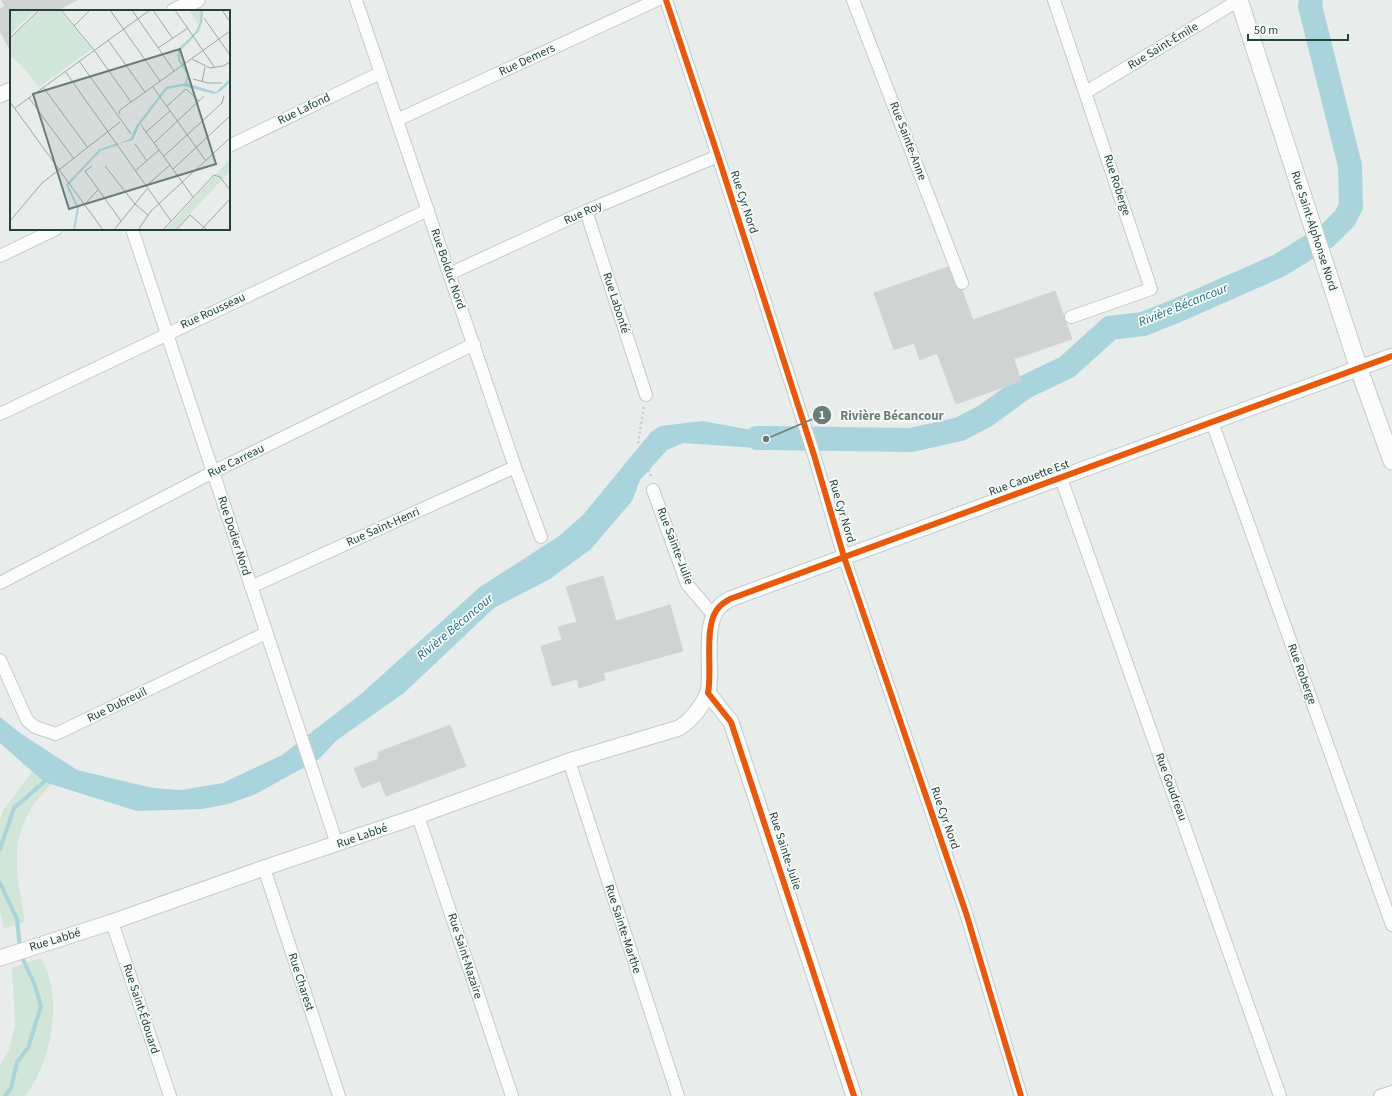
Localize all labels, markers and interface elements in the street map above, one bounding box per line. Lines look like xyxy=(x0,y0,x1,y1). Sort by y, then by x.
inset map xyxy=(10,10,230,230)
scale bar xyxy=(1248,16,1348,42)
street label: Rue Saint-Émile xyxy=(1125,18,1201,74)
text: 50 m xyxy=(1254,22,1278,39)
street label: Rue Demers xyxy=(496,40,558,80)
street label: Rue Lafond xyxy=(275,89,333,129)
street label: Rue Sainte-Anne xyxy=(885,99,931,183)
street label: Rue Roberge xyxy=(1099,152,1135,218)
street label: Rue Cyr Nord xyxy=(726,168,762,236)
street label: Rue Saint-Alphonse Nord xyxy=(1287,169,1341,293)
street label: Rue Roy xyxy=(561,197,605,229)
street label: Rue Bolduc Nord xyxy=(426,226,470,312)
street label: Rue Labonté xyxy=(598,270,634,336)
water label: Rivière Bécancour xyxy=(1136,279,1231,331)
street label: Rue Rousseau xyxy=(178,289,248,333)
callout: Rivière Bécancour xyxy=(812,403,952,428)
text: 1 xyxy=(819,407,825,424)
text: Rivière Bécancour xyxy=(840,407,945,425)
street label: Rue Carreau xyxy=(205,440,267,482)
street label: Rue Caouette Est xyxy=(986,456,1072,500)
street label: Rue Cyr Nord xyxy=(824,477,860,545)
street label: Rue Dodier Nord xyxy=(213,494,255,578)
street label: Rue Saint-Henri xyxy=(344,503,422,551)
street label: Rue Sainte-Julie xyxy=(652,505,698,587)
water label: Rivière Bécancour xyxy=(413,589,498,664)
street label: Rue Roberge xyxy=(1283,641,1321,707)
street label: Rue Dubreuil xyxy=(84,683,150,727)
street label: Rue Goudreau xyxy=(1151,751,1191,823)
street label: Rue Cyr Nord xyxy=(926,784,964,852)
street label: Rue Sainte-Julie xyxy=(764,810,806,892)
street label: Rue Labbé xyxy=(334,819,390,853)
street label: Rue Sainte-Marthe xyxy=(601,882,645,976)
street label: Rue Saint-Nazaire xyxy=(443,911,487,1001)
street label: Rue Labbé xyxy=(27,924,83,956)
street label: Rue Charest xyxy=(284,951,318,1013)
street label: Rue Saint-Édouard xyxy=(118,962,164,1056)

